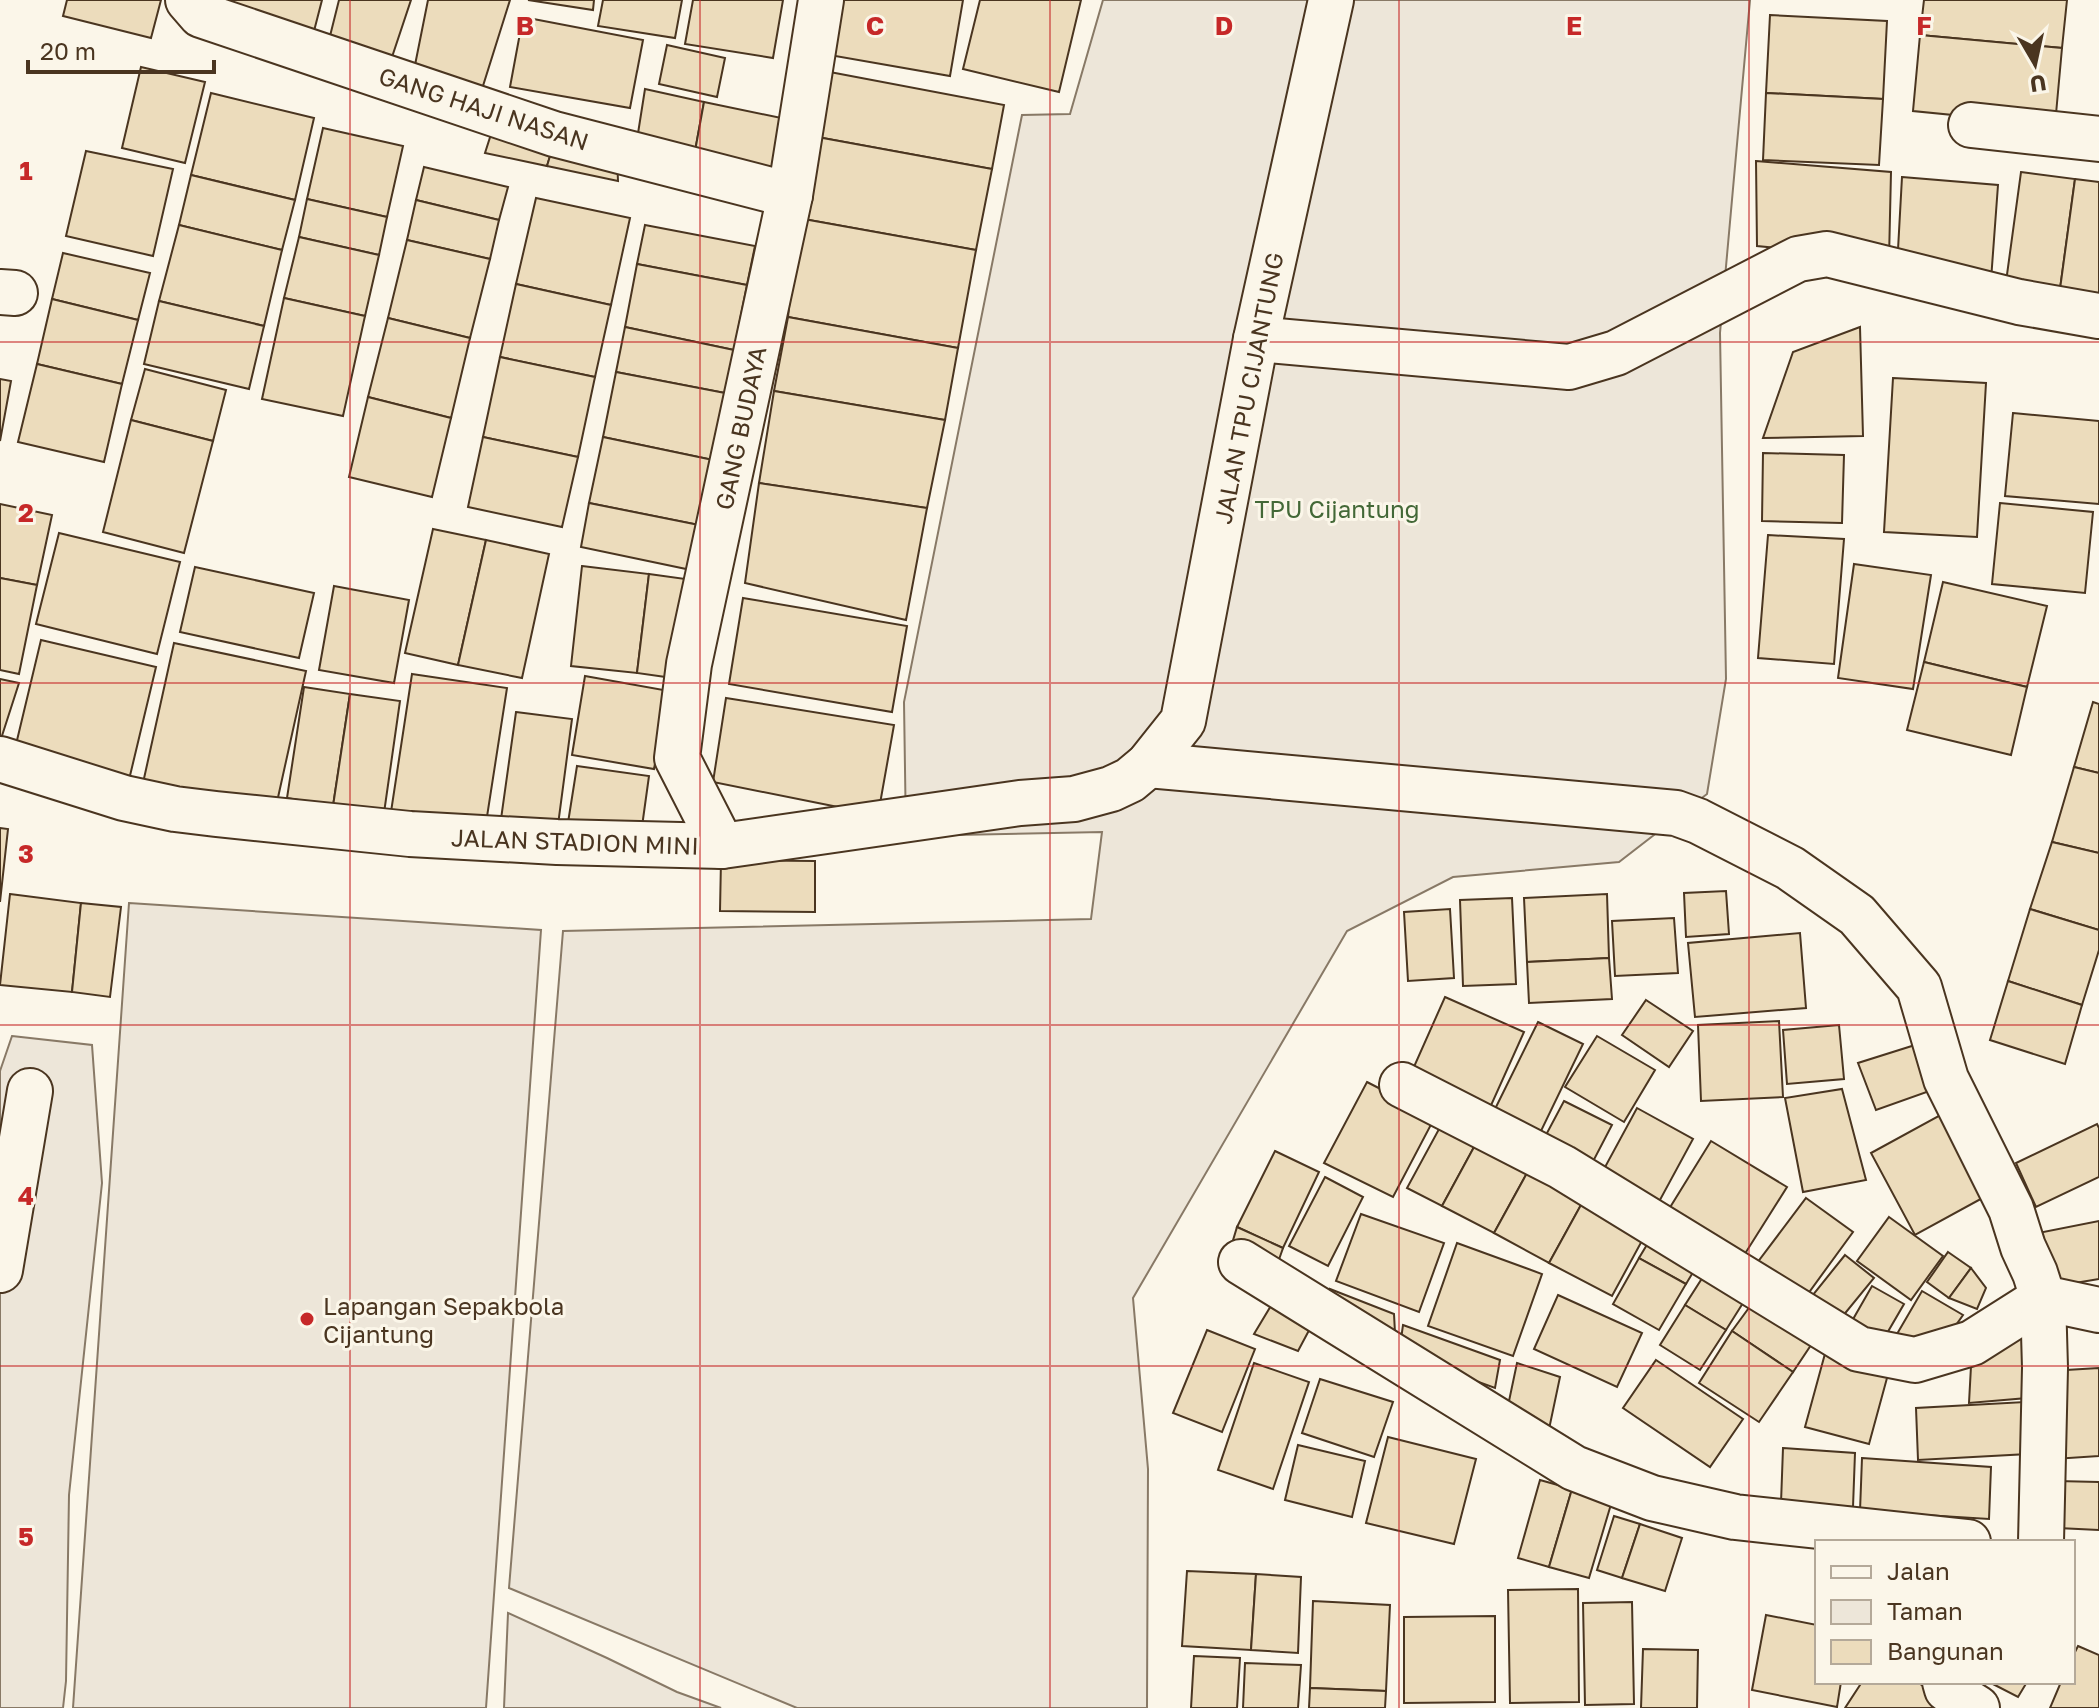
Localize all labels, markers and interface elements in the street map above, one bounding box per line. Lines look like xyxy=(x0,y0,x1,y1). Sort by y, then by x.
text: B xyxy=(516,10,534,41)
text: C xyxy=(866,10,884,41)
text: D xyxy=(1215,10,1233,41)
text: E xyxy=(1566,10,1582,41)
text: F xyxy=(1916,10,1932,41)
scale bar xyxy=(28,24,214,74)
north arrow xyxy=(1995,24,2075,104)
text: 20 m xyxy=(40,36,96,65)
street label: GANG HAJI NASAN xyxy=(376,60,592,156)
text: U xyxy=(2028,70,2048,99)
text: 1 xyxy=(19,155,33,186)
street label: JALAN TPU CIJANTUNG xyxy=(1207,250,1289,526)
street label: GANG BUDAYA xyxy=(709,344,771,512)
park label: TPU Cijantung xyxy=(1254,494,1420,523)
text: 2 xyxy=(18,497,34,528)
street label: JALAN STADION MINI xyxy=(451,822,699,860)
text: 3 xyxy=(18,838,34,869)
text: 4 xyxy=(18,1180,34,1211)
place label: Lapangan Sepakbola Cijantung xyxy=(323,1291,564,1348)
marker: Lapangan Sepakbola Cijantung xyxy=(298,1310,316,1328)
text: 5 xyxy=(18,1521,34,1552)
legend xyxy=(1815,1540,2075,1684)
text: Jalan xyxy=(1887,1556,1950,1585)
text: Taman xyxy=(1887,1596,1963,1625)
text: Bangunan xyxy=(1887,1636,2004,1665)

